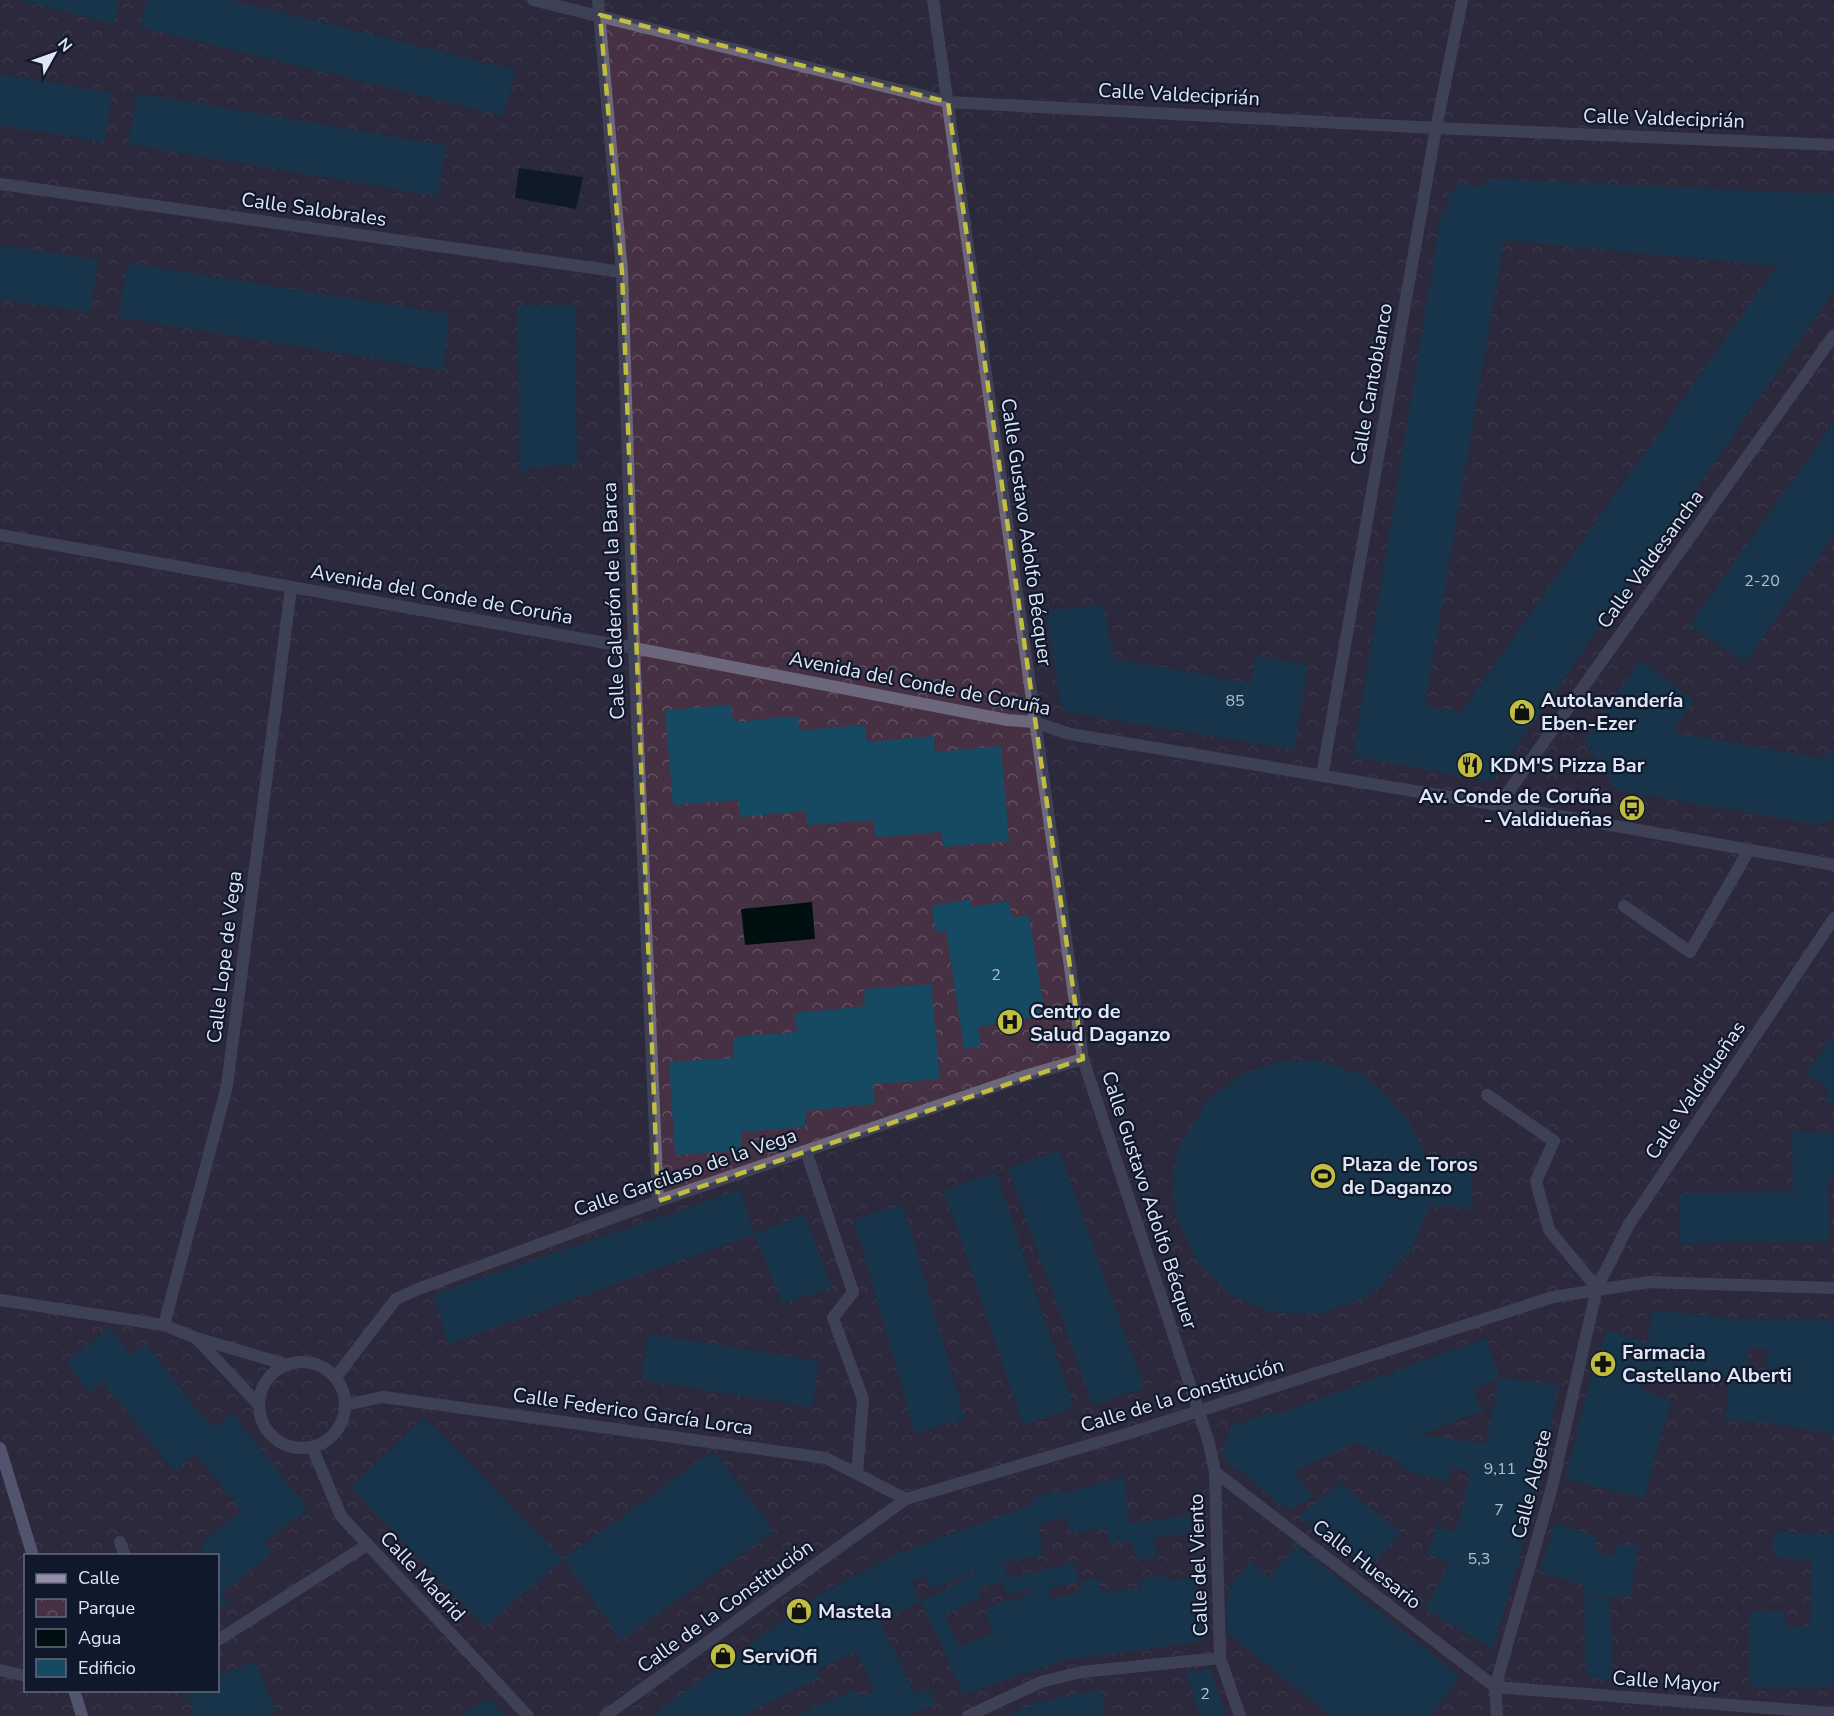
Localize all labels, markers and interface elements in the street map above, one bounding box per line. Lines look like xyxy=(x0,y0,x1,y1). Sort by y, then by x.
north arrow xyxy=(24,24,84,84)
text: N xyxy=(52,33,77,57)
street label: Calle Valdeciprián xyxy=(1097,77,1261,112)
street label: Calle Valdeciprián xyxy=(1583,102,1745,135)
street label: Calle Salobrales xyxy=(240,186,388,233)
street label: Calle Cantoblanco xyxy=(1344,301,1399,467)
street label: Calle Gustavo Adolfo Bécquer xyxy=(994,397,1059,668)
street label: Calle Calderón de la Barca xyxy=(596,482,631,720)
street label: Calle Valdesancha xyxy=(1591,484,1710,634)
street label: Avenida del Conde de Coruña xyxy=(309,558,575,631)
house number: 2-20 xyxy=(1744,570,1780,592)
street label: Avenida del Conde de Coruña xyxy=(787,645,1053,722)
place label: Autolavandería Eben-Ezer xyxy=(1541,687,1683,737)
house number: 85 xyxy=(1225,690,1245,712)
shop icon: Autolavandería Eben-Ezer xyxy=(1507,697,1537,727)
restaurant icon: KDM'S Pizza Bar xyxy=(1455,750,1485,780)
place label: KDM'S Pizza Bar xyxy=(1490,752,1645,779)
place label: Av. Conde de Coruña - Valdidueñas xyxy=(1419,783,1612,833)
bus stop icon: Av. Conde de Coruña - Valdidueñas xyxy=(1617,793,1647,823)
street label: Calle Lope de Vega xyxy=(201,869,248,1045)
house number: 2 xyxy=(991,964,1001,986)
place label: Centro de Salud Daganzo xyxy=(1030,998,1171,1048)
hospital icon: Centro de Salud Daganzo xyxy=(995,1007,1025,1037)
street label: Calle Valdidueñas xyxy=(1639,1016,1752,1165)
street label: Calle Gustavo Adolfo Bécquer xyxy=(1095,1068,1204,1333)
street label: Calle Garcilaso de la Vega xyxy=(570,1122,800,1223)
place label: Plaza de Toros de Daganzo xyxy=(1342,1151,1478,1201)
sports icon: Plaza de Toros de Daganzo xyxy=(1308,1161,1338,1191)
place label: Farmacia Castellano Alberti xyxy=(1622,1339,1792,1389)
pharmacy icon: Farmacia Castellano Alberti xyxy=(1588,1349,1618,1379)
street label: Calle de la Constitución xyxy=(1077,1352,1287,1439)
street label: Calle Federico García Lorca xyxy=(511,1381,755,1442)
street label: Calle Algete xyxy=(1505,1427,1558,1542)
house number: 9,11 xyxy=(1484,1458,1516,1480)
street label: Calle del Viento xyxy=(1183,1493,1214,1637)
house number: 7 xyxy=(1494,1499,1504,1521)
street label: Calle Huesario xyxy=(1307,1513,1427,1616)
street label: Calle Madrid xyxy=(374,1525,471,1627)
street label: Calle de la Constitución xyxy=(632,1533,819,1679)
house number: 5,3 xyxy=(1468,1548,1490,1570)
legend xyxy=(24,1554,219,1692)
text: Calle xyxy=(78,1566,120,1590)
text: Parque xyxy=(78,1596,135,1620)
shop icon: Mastela xyxy=(784,1596,814,1626)
place label: Mastela xyxy=(818,1598,892,1625)
text: Agua xyxy=(78,1626,121,1650)
shop icon: ServiOfi xyxy=(708,1641,738,1671)
place label: ServiOfi xyxy=(742,1643,817,1670)
text: Edificio xyxy=(78,1656,136,1680)
street label: Calle Mayor xyxy=(1612,1664,1720,1699)
house number: 2 xyxy=(1200,1683,1210,1705)

